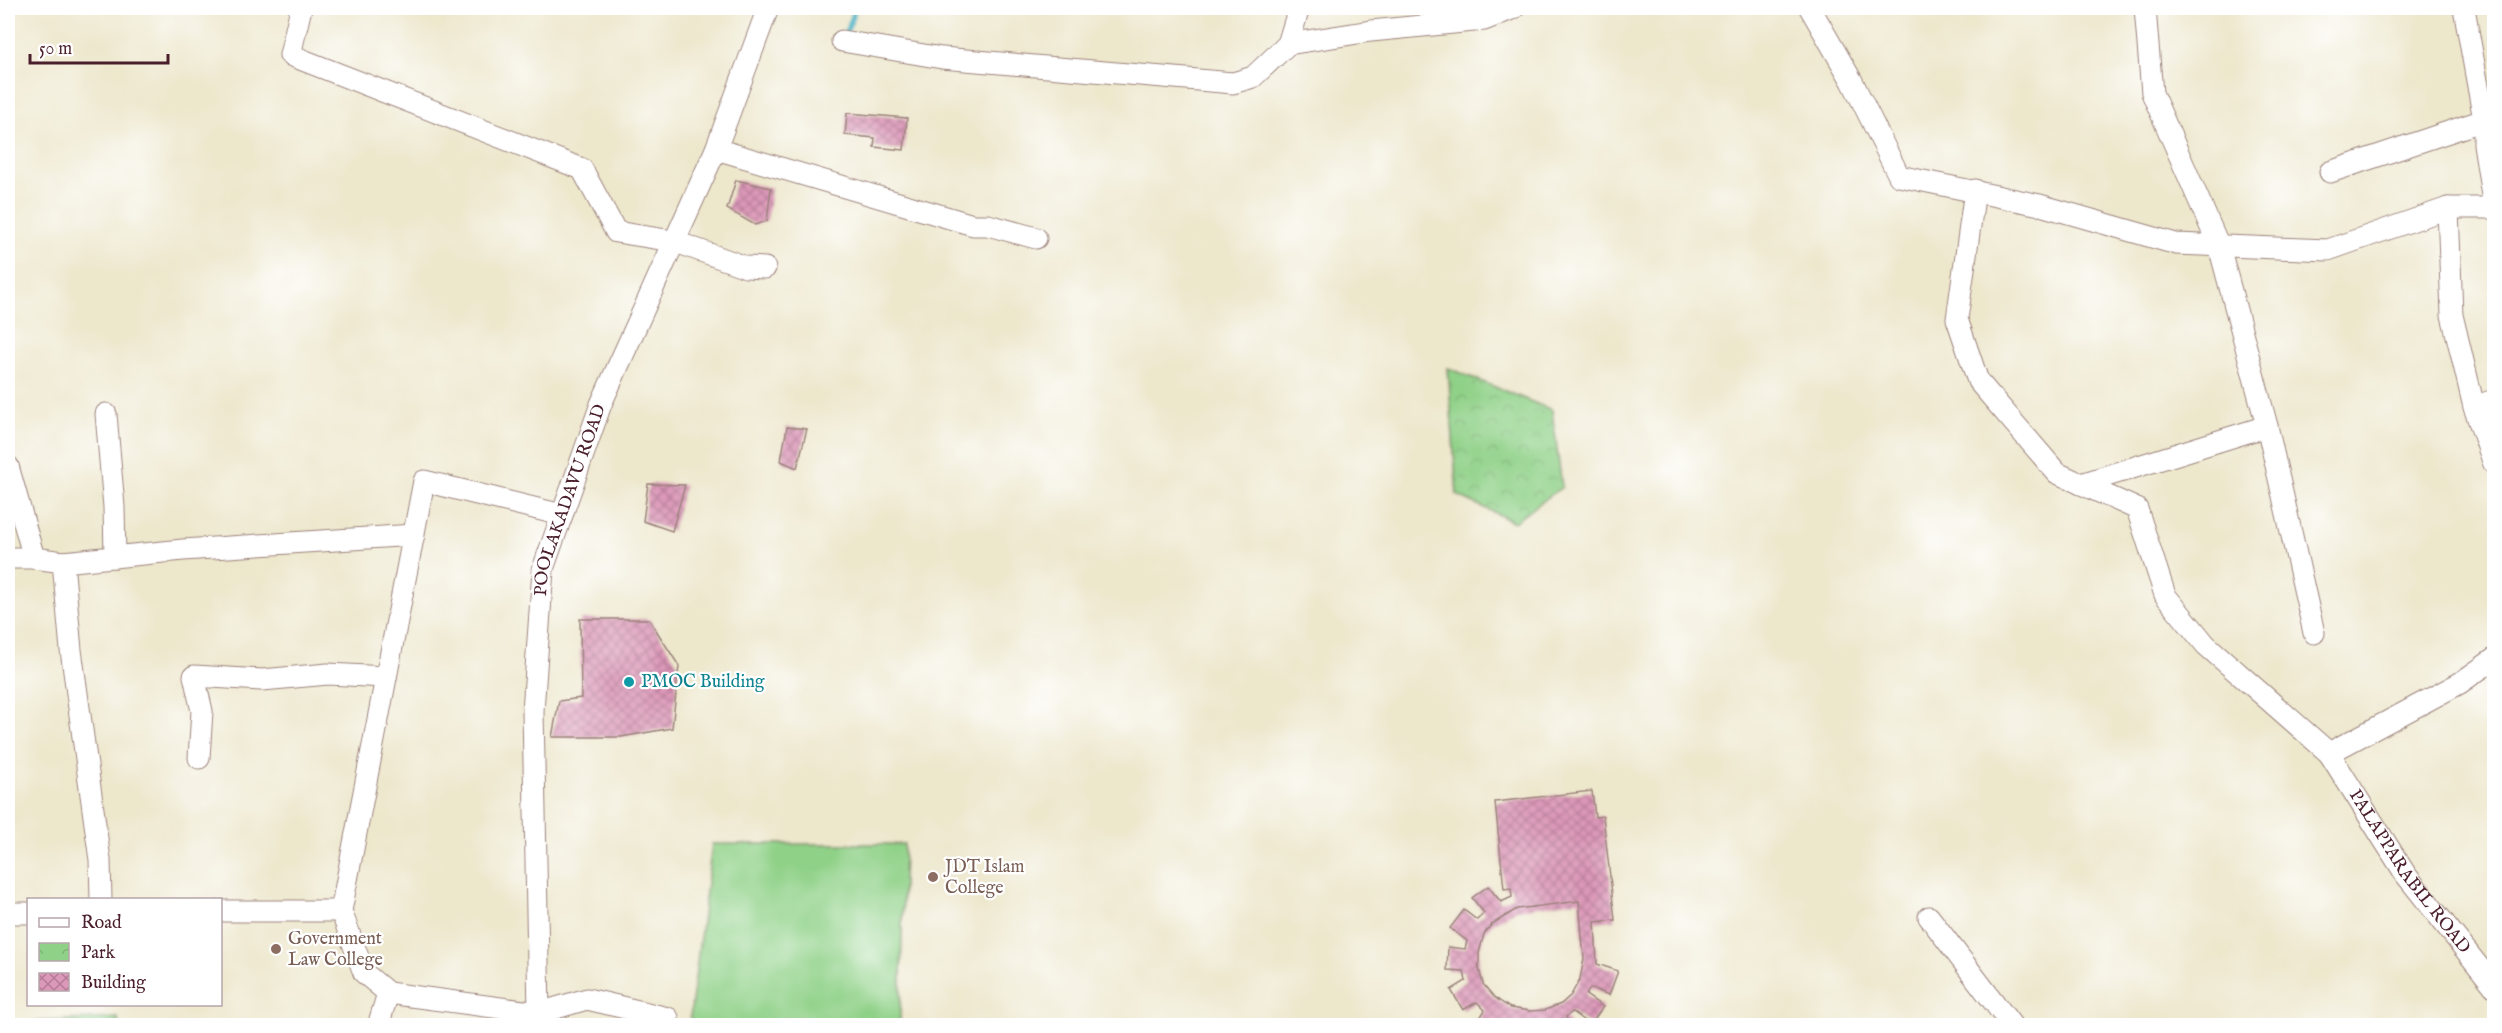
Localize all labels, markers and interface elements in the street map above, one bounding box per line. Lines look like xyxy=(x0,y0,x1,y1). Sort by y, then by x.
scale bar xyxy=(30,27,168,65)
text: 50 m xyxy=(39,38,72,61)
street label: POOLAKADAVU ROAD xyxy=(530,401,612,597)
place label: PMOC Building xyxy=(641,671,765,694)
marker: PMOC Building xyxy=(622,675,636,689)
street label: PALAPPARABIL ROAD xyxy=(2344,785,2475,958)
place label: JDT Islam College xyxy=(943,856,1025,900)
marker: JDT Islam College xyxy=(926,870,940,884)
legend xyxy=(27,898,222,1006)
text: Road xyxy=(81,912,122,935)
place label: Government Law College xyxy=(288,928,383,972)
text: Park xyxy=(81,942,116,965)
marker: Government Law College xyxy=(269,942,283,956)
text: Building xyxy=(81,972,146,995)

